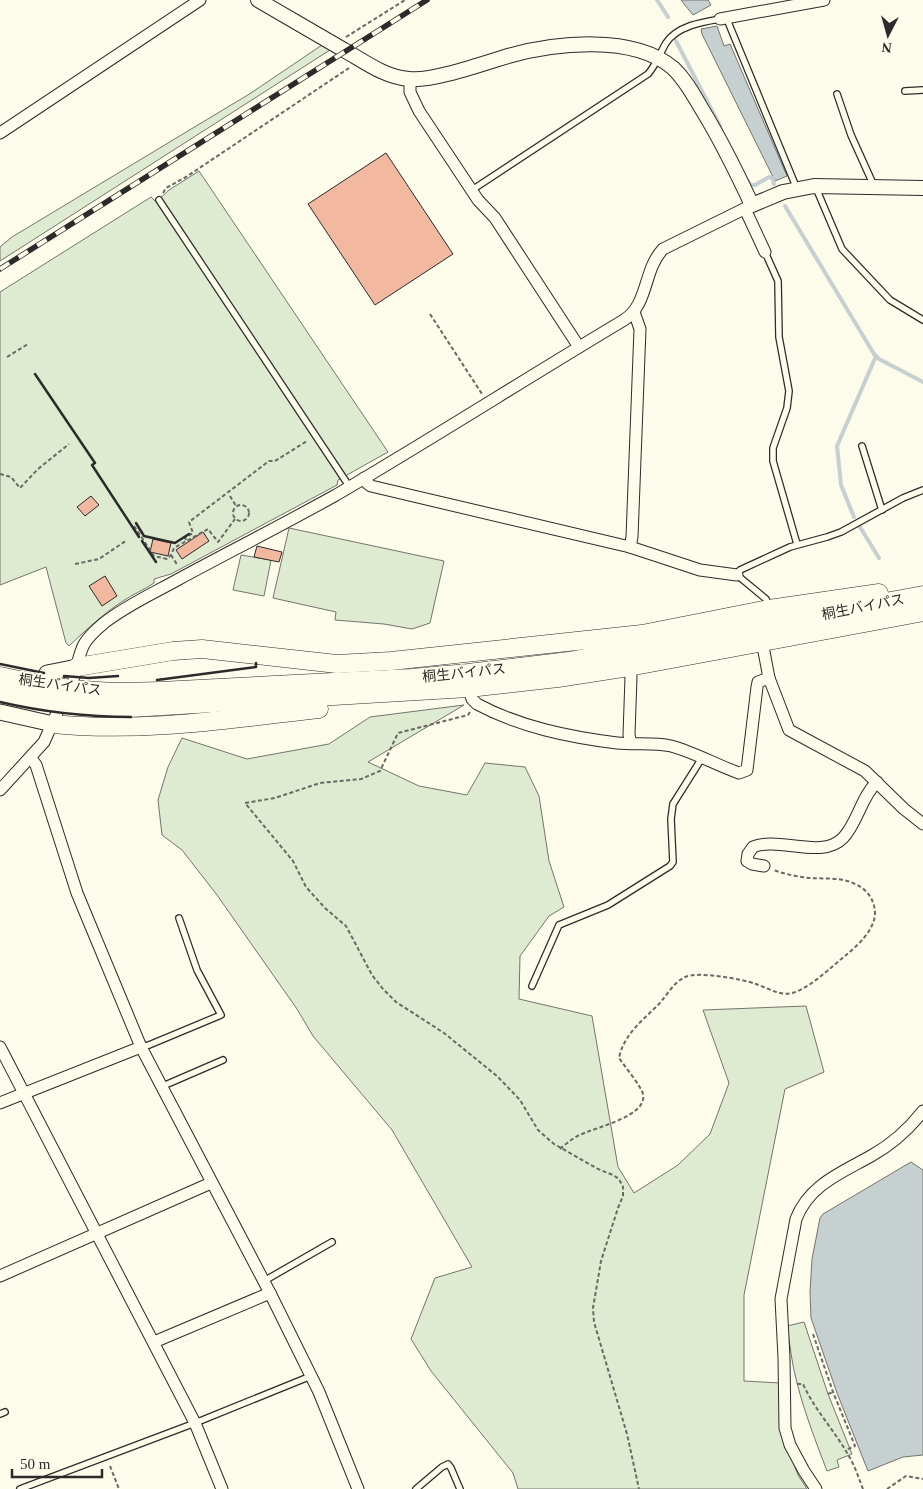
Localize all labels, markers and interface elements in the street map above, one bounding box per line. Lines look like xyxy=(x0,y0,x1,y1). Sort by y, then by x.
north arrow xyxy=(863,10,913,60)
text: N xyxy=(881,39,893,55)
street label: 桐生バイパス xyxy=(820,592,906,622)
street label: 桐生バイパス xyxy=(422,661,506,685)
street label: 桐生バイパス xyxy=(17,672,103,698)
scale bar xyxy=(12,1446,102,1478)
text: 50 m xyxy=(20,1456,51,1472)

